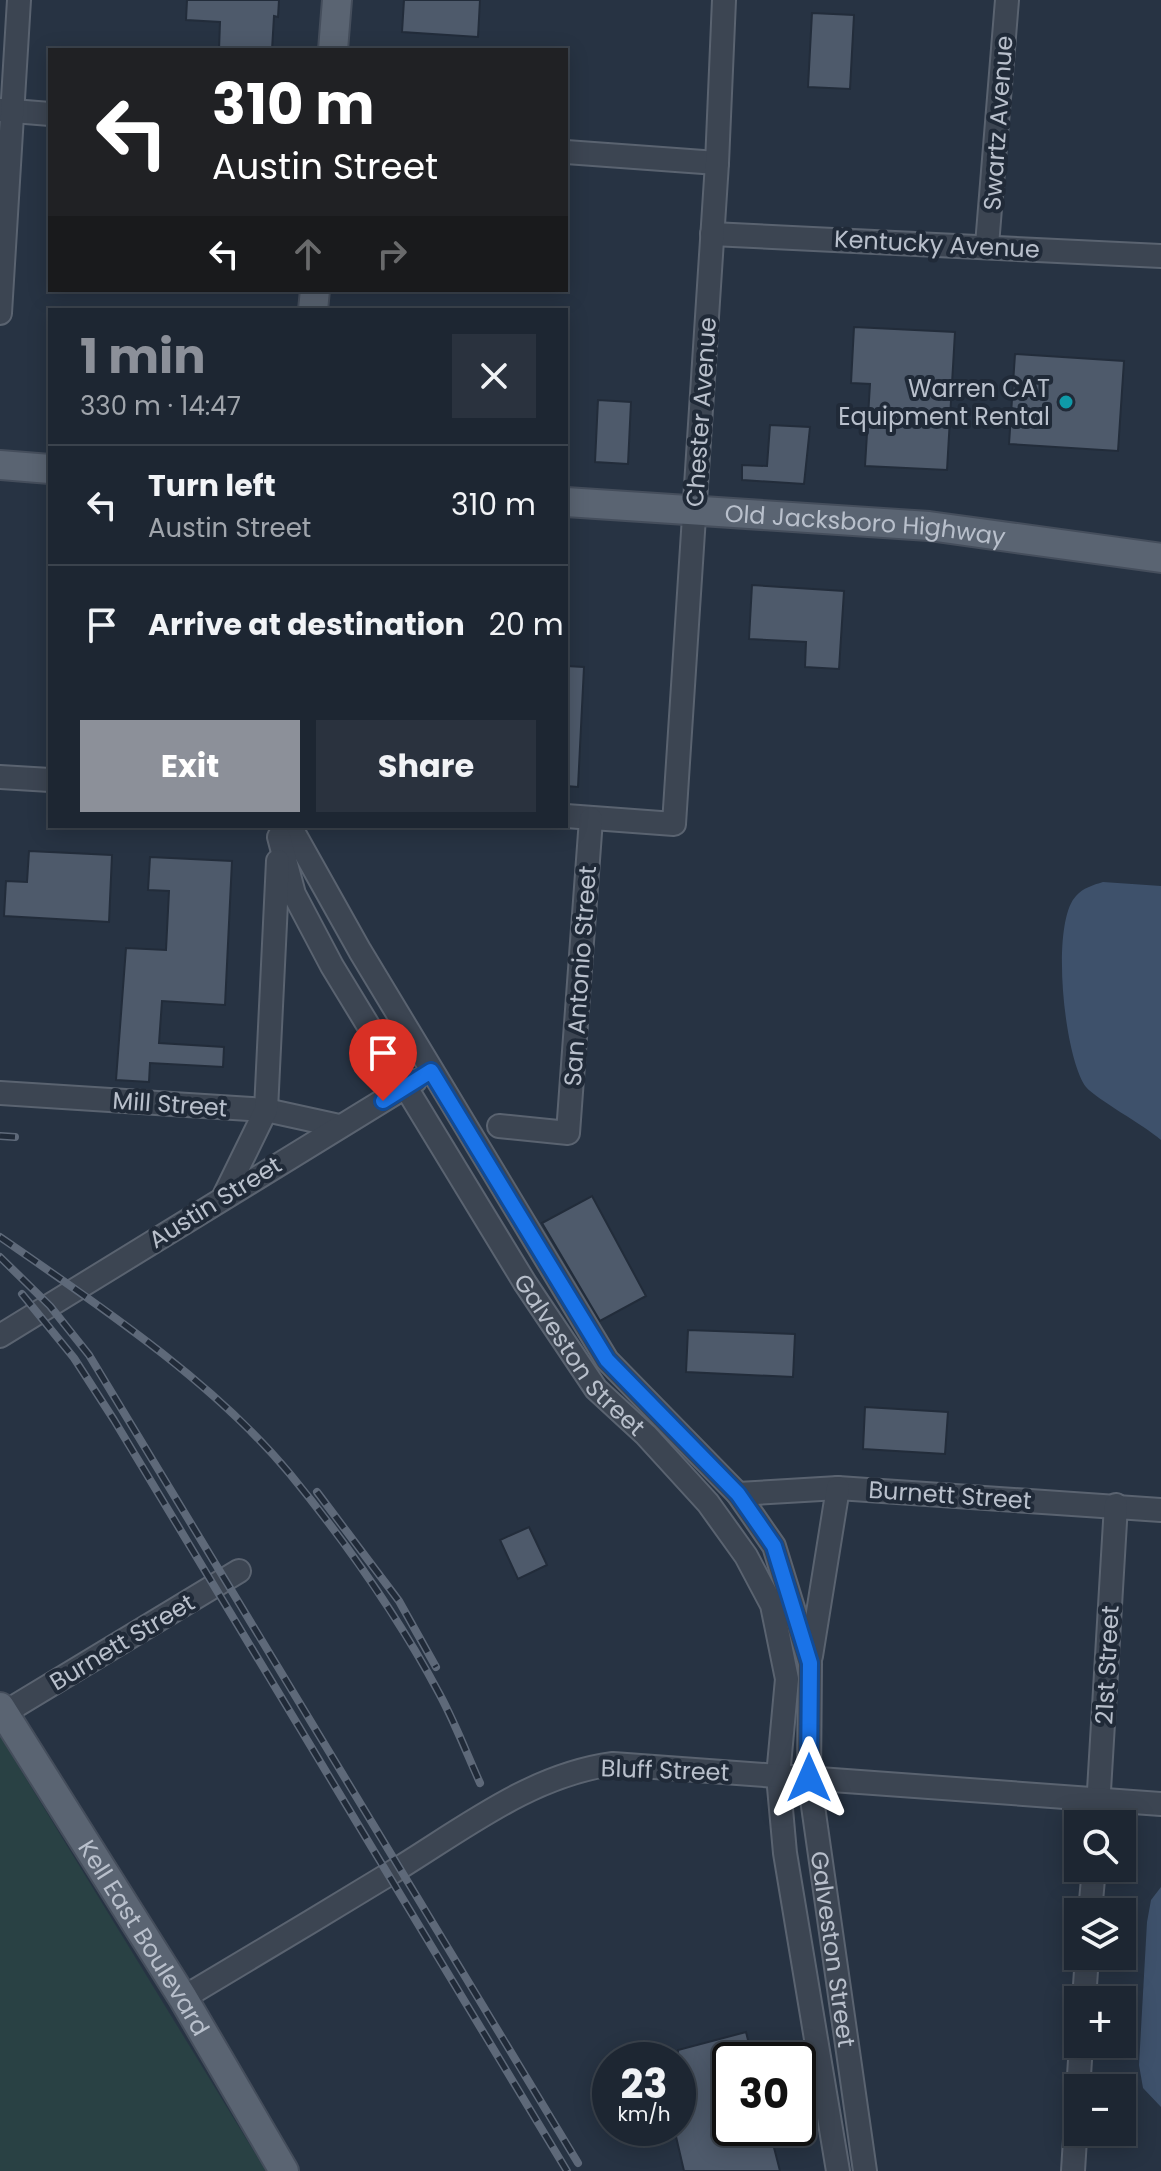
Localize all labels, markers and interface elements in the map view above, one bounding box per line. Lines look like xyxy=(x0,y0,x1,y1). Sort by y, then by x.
street label: Swartz Avenue xyxy=(975,34,1021,212)
text: 310 m xyxy=(212,65,375,144)
icon: left xyxy=(80,80,184,184)
text: Austin Street xyxy=(212,141,438,192)
street label: Kentucky Avenue xyxy=(833,222,1041,266)
icon: left xyxy=(202,232,246,276)
icon: ahead xyxy=(286,232,330,276)
icon: right xyxy=(370,232,414,276)
street label: Chester Avenue xyxy=(678,316,724,508)
text: 1 min xyxy=(80,323,206,390)
button: close xyxy=(452,334,536,418)
place label: Warren CAT Equipment Rental xyxy=(838,372,1050,433)
text: 330 m · 14:47 xyxy=(80,388,241,424)
marker: Warren CAT Equipment Rental xyxy=(1057,393,1075,411)
text: Turn left xyxy=(148,464,276,507)
icon: left xyxy=(80,483,124,527)
text: 310 m xyxy=(451,483,536,526)
street label: Old Jacksboro Highway xyxy=(724,496,1008,553)
text: Austin Street xyxy=(148,510,311,546)
icon: arrive xyxy=(80,603,124,647)
text: Arrive at destination xyxy=(148,603,465,646)
text: 20 m xyxy=(489,603,564,646)
button: Exit xyxy=(80,720,300,812)
button: Share xyxy=(316,720,536,812)
street label: San Antonio Street xyxy=(556,865,604,1087)
pin xyxy=(349,1019,417,1101)
icon: arrive xyxy=(361,1031,405,1075)
street label: Mill Street xyxy=(111,1084,229,1124)
street label: Austin Street xyxy=(142,1148,288,1256)
street label: Galveston Street xyxy=(507,1267,653,1443)
street label: Burnett Street xyxy=(867,1473,1033,1517)
street label: Burnett Street xyxy=(43,1586,201,1698)
street label: 21st Street xyxy=(1087,1604,1127,1726)
position arrow xyxy=(767,1736,851,1820)
street label: Bluff Street xyxy=(600,1751,730,1789)
map controls xyxy=(1064,1810,1136,2146)
button: search xyxy=(1064,1810,1136,1882)
street label: Kell East Boulevard xyxy=(71,1833,218,2041)
street label: Galveston Street xyxy=(803,1849,864,2049)
button: layers xyxy=(1064,1898,1136,1970)
button: + xyxy=(1064,1986,1136,2058)
speed limit sign: 30 xyxy=(712,2042,816,2146)
text: 23 xyxy=(620,2056,668,2112)
button: − xyxy=(1064,2074,1136,2146)
text: km/h xyxy=(617,2100,671,2128)

